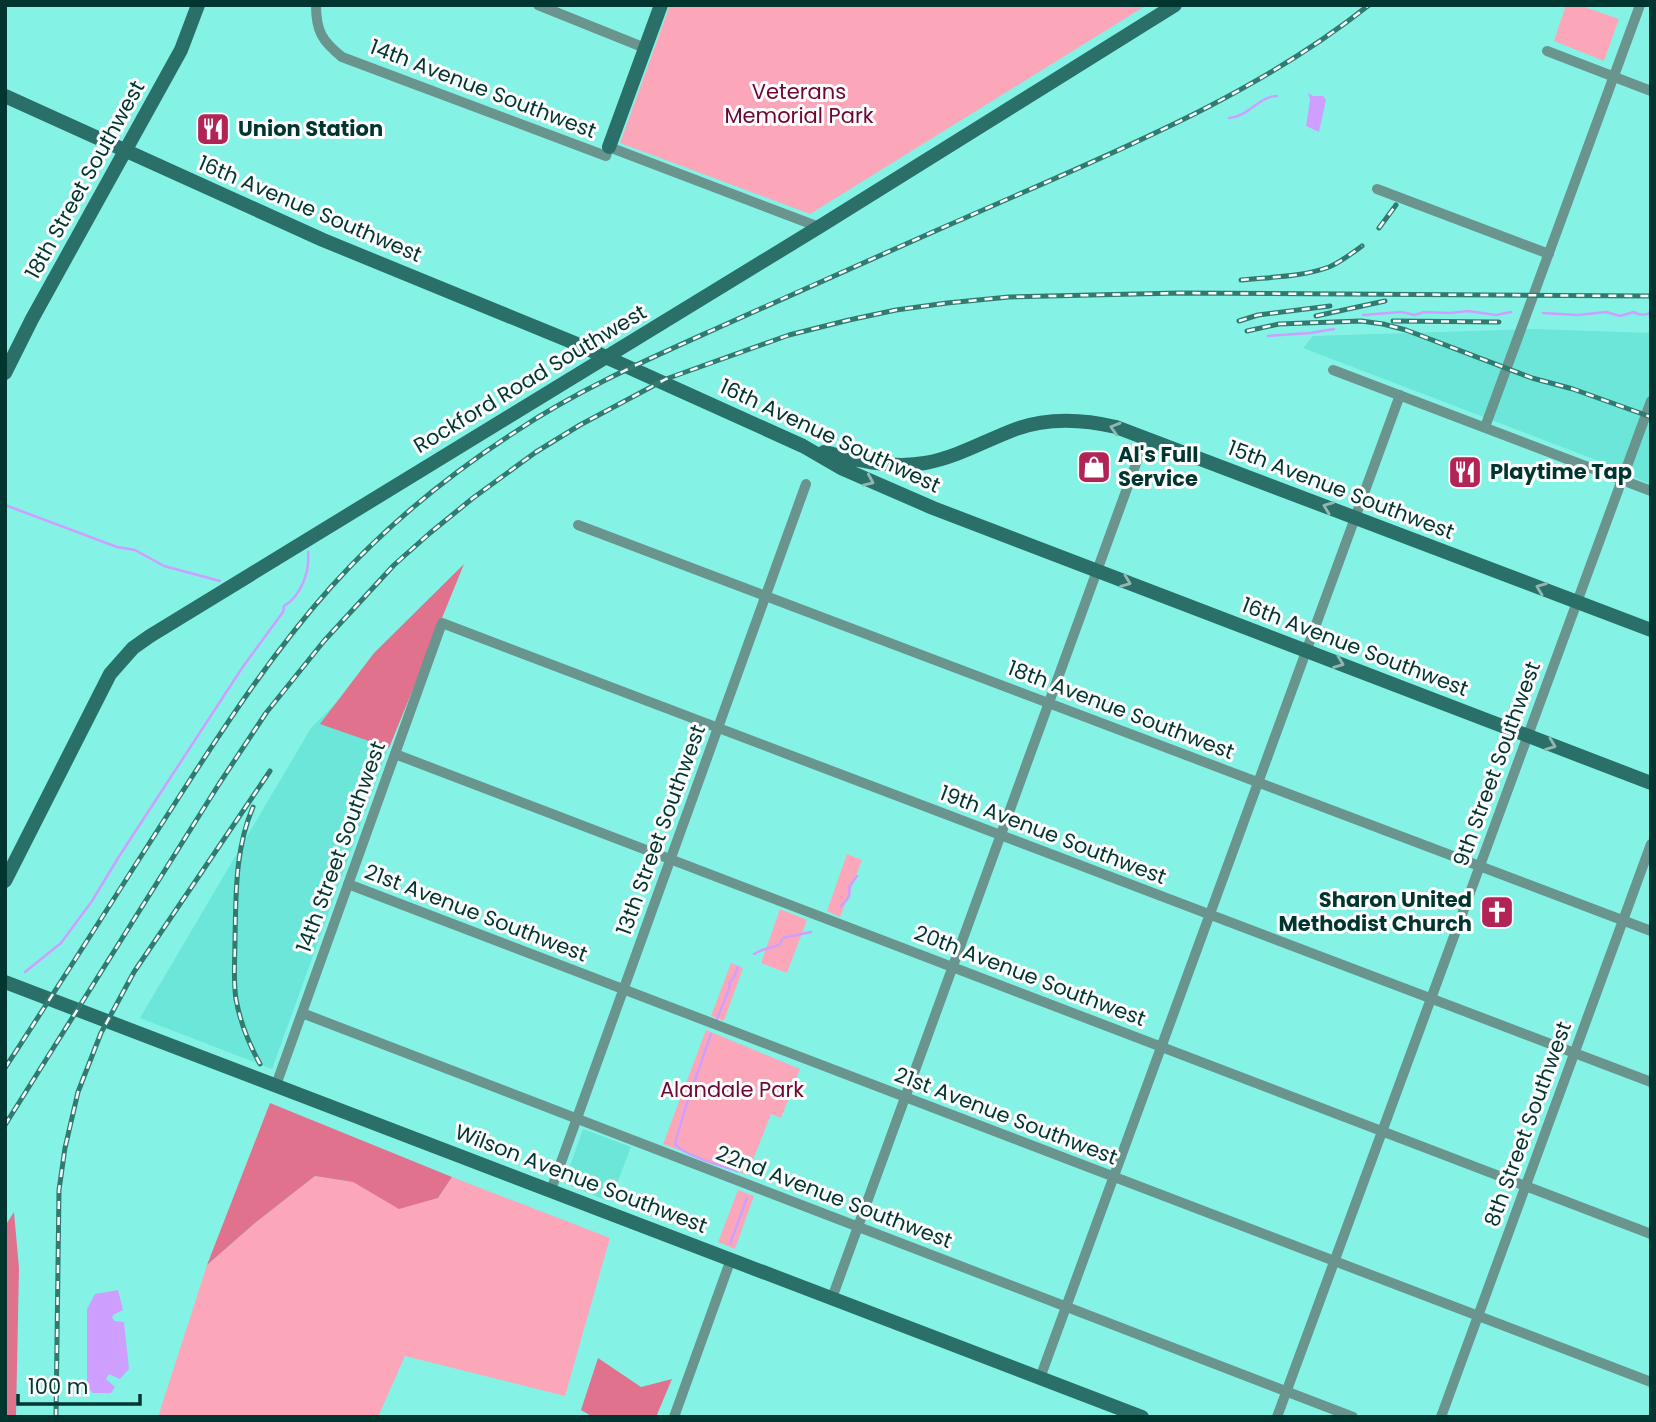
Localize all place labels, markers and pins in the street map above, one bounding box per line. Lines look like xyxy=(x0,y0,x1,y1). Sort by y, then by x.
restaurant icon: Union Station xyxy=(194,110,232,148)
place label: Union Station xyxy=(238,114,383,143)
place label: Al's Full Service xyxy=(1118,440,1199,493)
shop icon: Al's Full Service xyxy=(1075,448,1113,486)
restaurant icon: Playtime Tap xyxy=(1446,453,1484,491)
place label: Playtime Tap xyxy=(1490,457,1632,486)
place label: Sharon United Methodist Church xyxy=(1278,885,1472,938)
church icon: Sharon United Methodist Church xyxy=(1478,893,1516,931)

